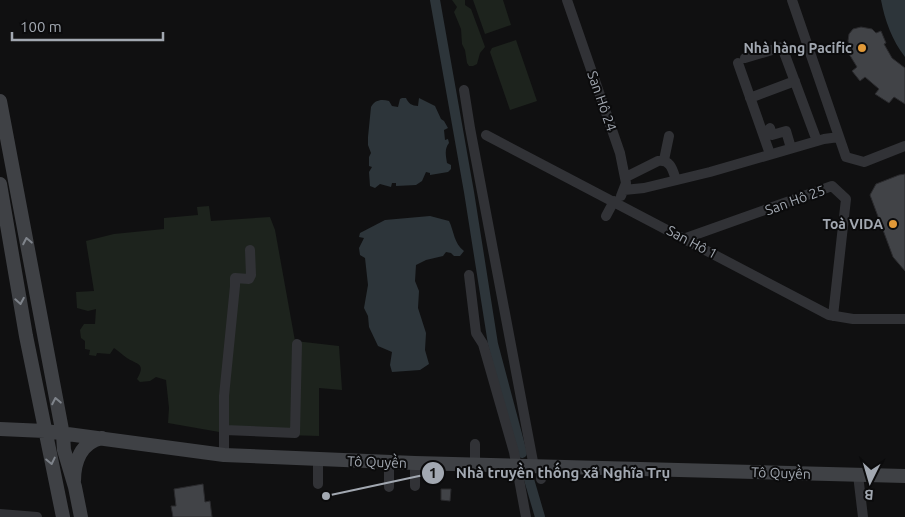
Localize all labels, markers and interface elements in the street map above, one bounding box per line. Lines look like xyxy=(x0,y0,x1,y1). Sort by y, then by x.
scale bar xyxy=(12,10,164,42)
text: 100 m xyxy=(20,18,62,35)
place label: Nhà hàng Pacific xyxy=(743,40,852,56)
marker: Nhà hàng Pacific xyxy=(856,42,868,54)
street label: San Hô 24 xyxy=(584,69,620,133)
street label: San Hô 25 xyxy=(763,182,827,218)
place label: Toà VIDA xyxy=(822,216,883,232)
marker: Toà VIDA xyxy=(887,218,899,230)
street label: San Hô 1 xyxy=(664,222,720,262)
one-way arrow xyxy=(22,237,32,246)
one-way arrow xyxy=(15,297,25,306)
one-way arrow xyxy=(51,397,61,406)
street label: Tô Quyền xyxy=(347,451,407,471)
one-way arrow xyxy=(45,456,56,465)
north arrow xyxy=(845,457,895,507)
callout: Nhà truyền thống xã Nghĩa Trụ xyxy=(421,458,680,488)
text: Nhà truyền thống xã Nghĩa Trụ xyxy=(456,462,670,481)
street label: Tô Quyền xyxy=(751,462,811,482)
text: 1 xyxy=(429,464,437,481)
text: B xyxy=(864,487,874,503)

